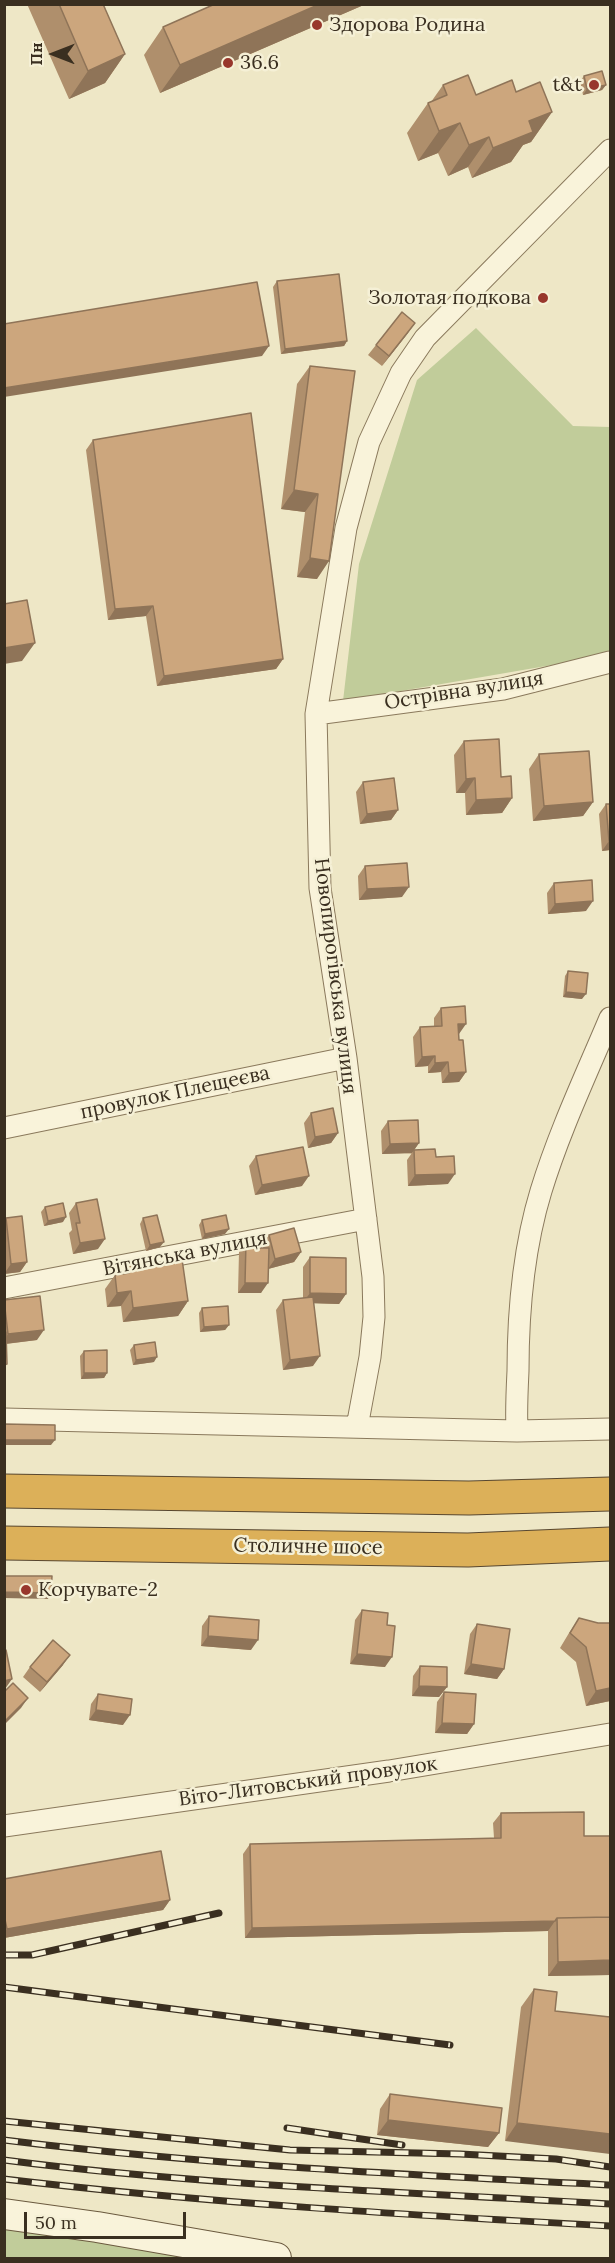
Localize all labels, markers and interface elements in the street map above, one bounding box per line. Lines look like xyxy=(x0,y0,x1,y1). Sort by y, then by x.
place label: Здорова Родина xyxy=(329,13,485,37)
marker: Здорова Родина xyxy=(310,18,324,32)
north arrow xyxy=(24,24,84,84)
text: Пн xyxy=(26,42,46,66)
place label: 36.6 xyxy=(240,51,279,75)
marker: 36.6 xyxy=(221,56,235,70)
place label: t&t xyxy=(553,73,582,97)
marker: t&t xyxy=(587,78,601,92)
place label: Золотая подкова xyxy=(368,286,531,310)
marker: Золотая подкова xyxy=(536,291,550,305)
street label: Острівна вулиця xyxy=(383,667,545,715)
street label: Новопирогівська вулиця xyxy=(309,856,361,1096)
street label: провулок Плещеєва xyxy=(78,1061,272,1125)
street label: Вітянська вулиця xyxy=(101,1226,269,1282)
street label: Столичне шосе xyxy=(233,1534,383,1560)
place label: Корчувате-2 xyxy=(38,1578,158,1602)
marker: Корчувате-2 xyxy=(19,1583,33,1597)
street label: Віто-Литовський провулок xyxy=(177,1752,439,1812)
scale bar xyxy=(27,2200,189,2238)
text: 50 m xyxy=(35,2211,77,2234)

